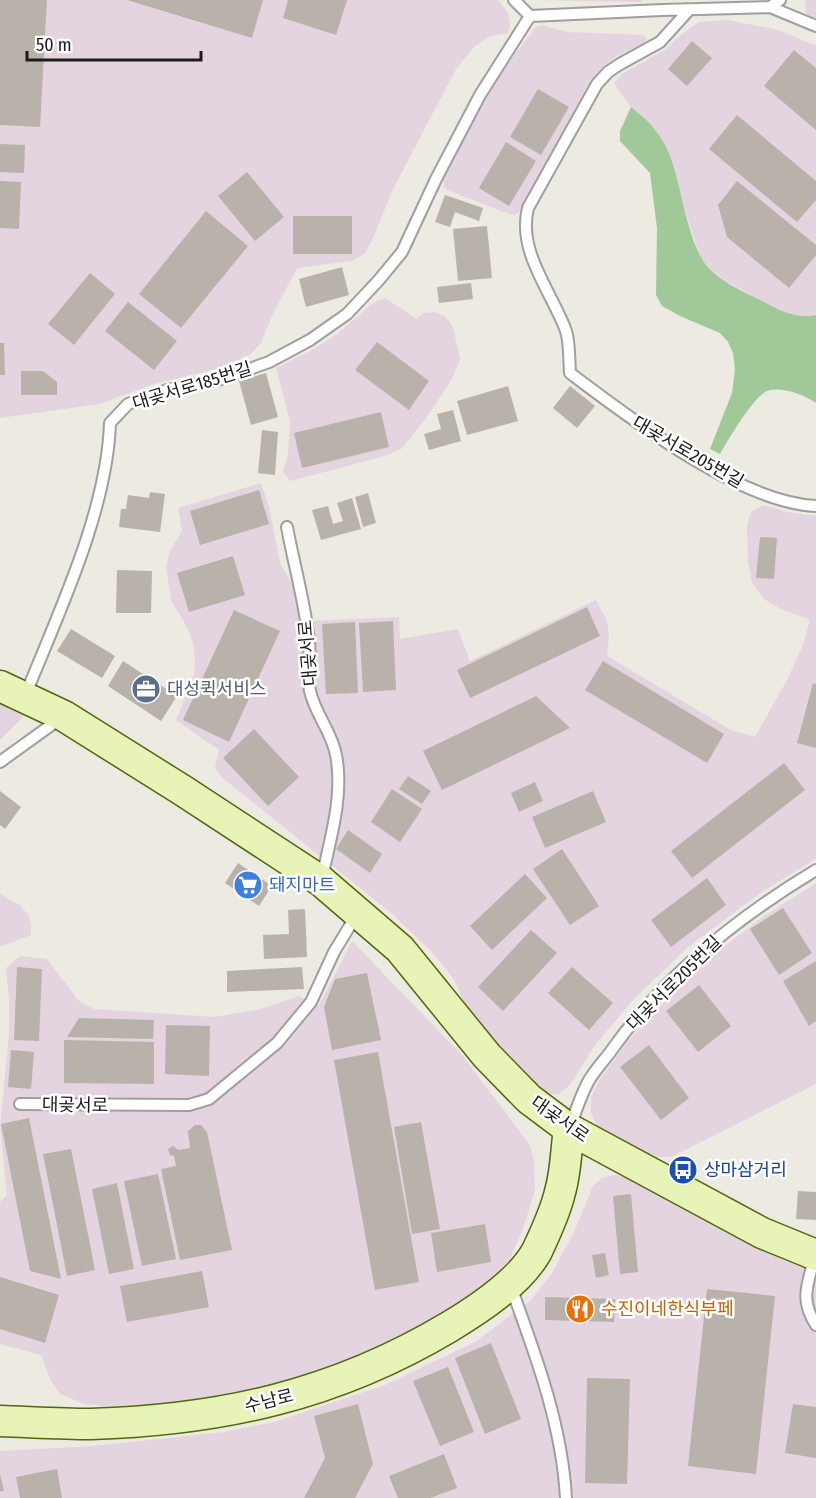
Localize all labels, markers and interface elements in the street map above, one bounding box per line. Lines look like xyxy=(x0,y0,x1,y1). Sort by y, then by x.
scale bar xyxy=(27,24,201,62)
text: 50 m xyxy=(36,34,72,56)
street label: 대곶서로185번길 xyxy=(130,357,254,415)
street label: 대곶서로205번길 xyxy=(628,411,748,493)
street label: 대곶서로 xyxy=(294,619,322,687)
office icon: 대성퀵서비스 xyxy=(130,673,162,705)
place label: 대성퀵서비스 xyxy=(167,678,266,700)
supermarket icon: 돼지마트 xyxy=(232,869,264,901)
place label: 돼지마트 xyxy=(269,874,335,896)
street label: 대곶서로205번길 xyxy=(622,931,726,1035)
street label: 대곶서로 xyxy=(527,1091,593,1147)
street label: 대곶서로 xyxy=(42,1093,108,1117)
bus stop icon: 상마삼거리 xyxy=(667,1154,699,1186)
place label: 상마삼거리 xyxy=(704,1159,787,1181)
restaurant icon: 수진이네한식부페 xyxy=(564,1293,596,1325)
place label: 수진이네한식부페 xyxy=(601,1298,733,1320)
street label: 수남로 xyxy=(242,1384,296,1418)

